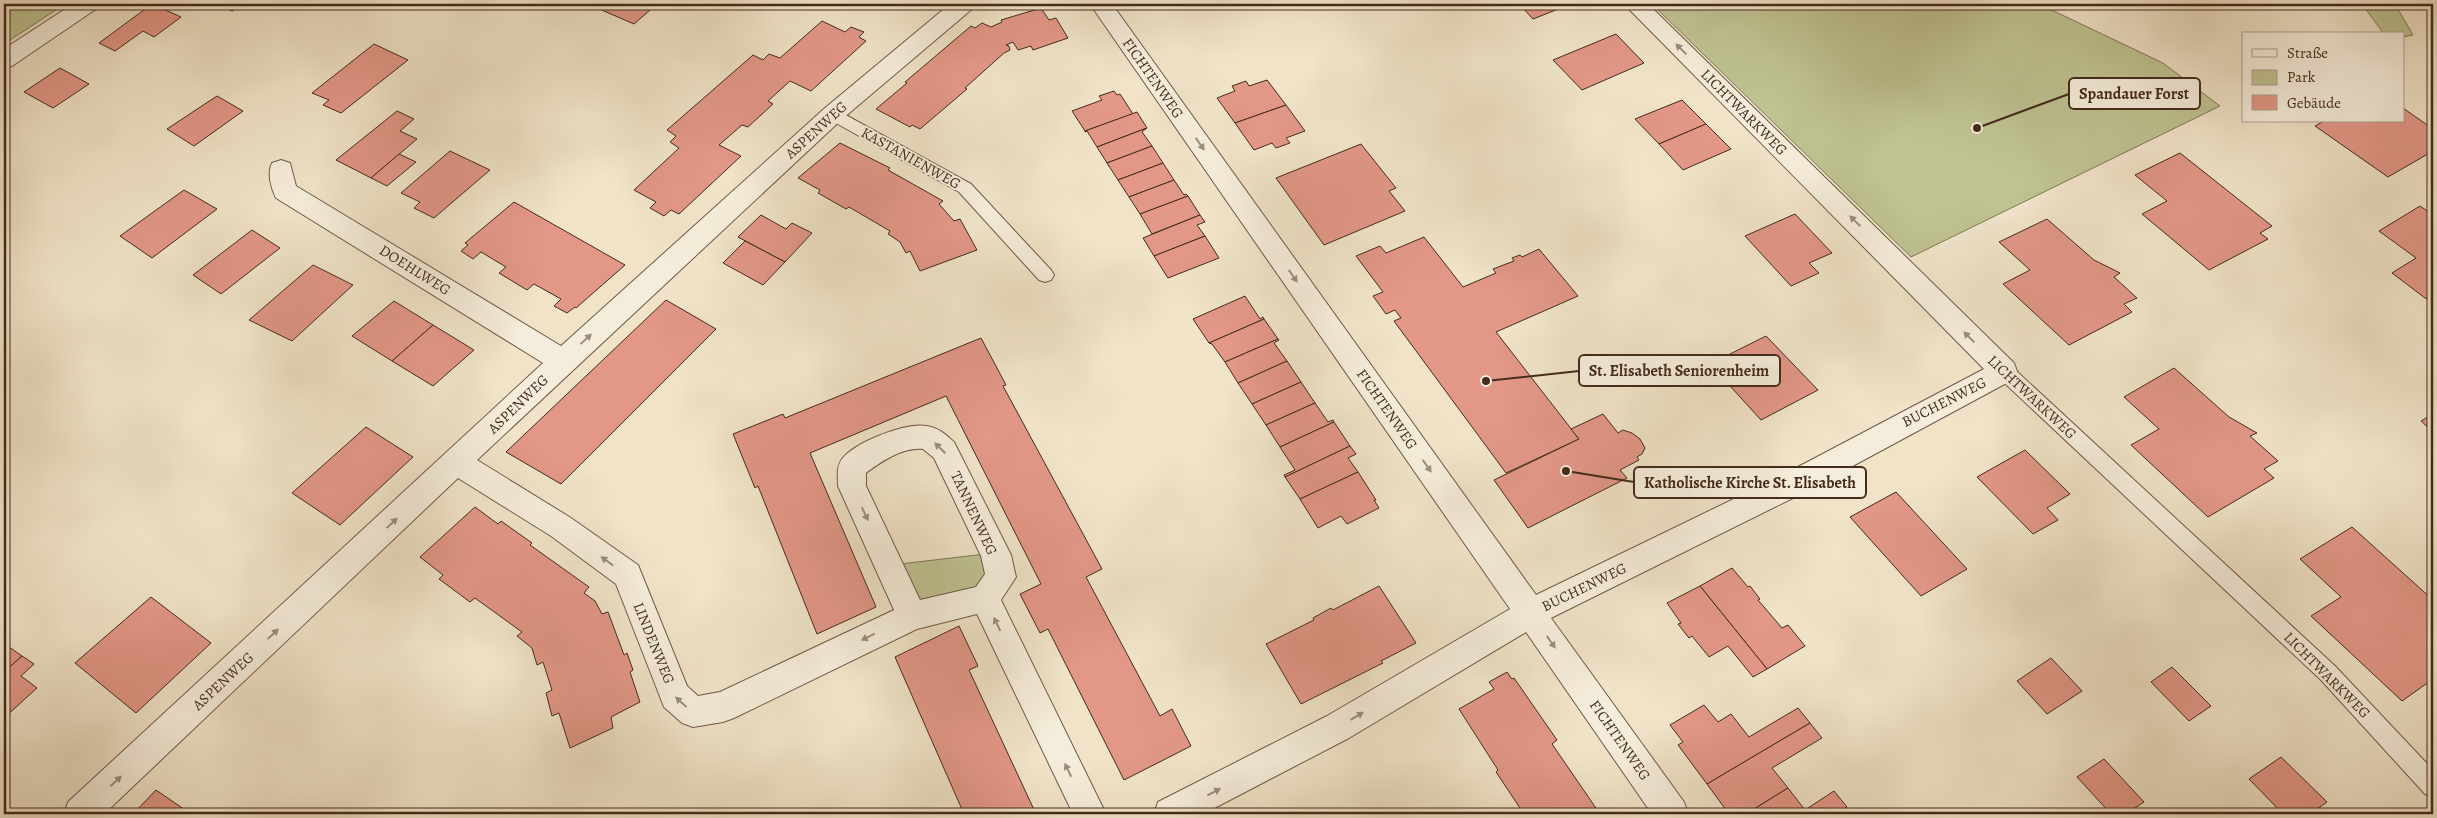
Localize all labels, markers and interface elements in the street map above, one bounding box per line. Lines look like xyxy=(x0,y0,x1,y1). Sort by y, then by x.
legend xyxy=(2242,32,2404,122)
street label: FICHTENWEG xyxy=(1118,34,1188,122)
text: Straße xyxy=(2287,43,2328,63)
one-way arrow xyxy=(1675,44,1687,56)
street label: LICHTWARKWEG xyxy=(1696,64,1792,160)
text: Park xyxy=(2287,67,2316,87)
callout: Spandauer Forst xyxy=(2069,78,2200,109)
text: Spandauer Forst xyxy=(2079,83,2190,105)
text: Gebäude xyxy=(2287,93,2341,113)
street label: ASPENWEG xyxy=(780,97,851,164)
street label: KASTANIENWEG xyxy=(858,122,964,194)
one-way arrow xyxy=(1195,137,1205,151)
one-way arrow xyxy=(1849,216,1861,228)
street label: DOEHLWEG xyxy=(376,240,454,300)
one-way arrow xyxy=(1288,270,1298,283)
one-way arrow xyxy=(1964,331,1976,343)
one-way arrow xyxy=(580,334,593,345)
street label: LICHTWARKWEG xyxy=(1983,351,2081,443)
callout: St. Elisabeth Seniorenheim xyxy=(1579,355,1780,386)
text: St. Elisabeth Seniorenheim xyxy=(1589,360,1770,382)
street label: FICHTENWEG xyxy=(1352,365,1422,453)
street label: ASPENWEG xyxy=(483,370,553,439)
street label: BUCHENWEG xyxy=(1898,372,1990,432)
one-way arrow xyxy=(934,442,946,454)
one-way arrow xyxy=(1422,460,1432,473)
callout: Katholische Kirche St. Elisabeth xyxy=(1634,467,1866,498)
street label: TANNENWEG xyxy=(946,468,1002,558)
text: Katholische Kirche St. Elisabeth xyxy=(1644,472,1856,494)
one-way arrow xyxy=(861,507,869,521)
one-way arrow xyxy=(385,517,397,529)
one-way arrow xyxy=(600,556,614,566)
street label: BUCHENWEG xyxy=(1538,558,1630,616)
street label: LINDENWEG xyxy=(629,599,679,687)
one-way arrow xyxy=(993,617,1001,631)
street label: LICHTWARKWEG xyxy=(2279,627,2375,723)
one-way arrow xyxy=(267,628,279,640)
one-way arrow xyxy=(861,633,876,641)
one-way arrow xyxy=(1546,635,1556,649)
street label: ASPENWEG xyxy=(187,647,258,715)
one-way arrow xyxy=(674,696,687,707)
street label: FICHTENWEG xyxy=(1585,696,1655,784)
one-way arrow xyxy=(1351,711,1364,720)
one-way arrow xyxy=(1064,763,1072,778)
one-way arrow xyxy=(110,775,122,787)
one-way arrow xyxy=(1206,788,1221,796)

